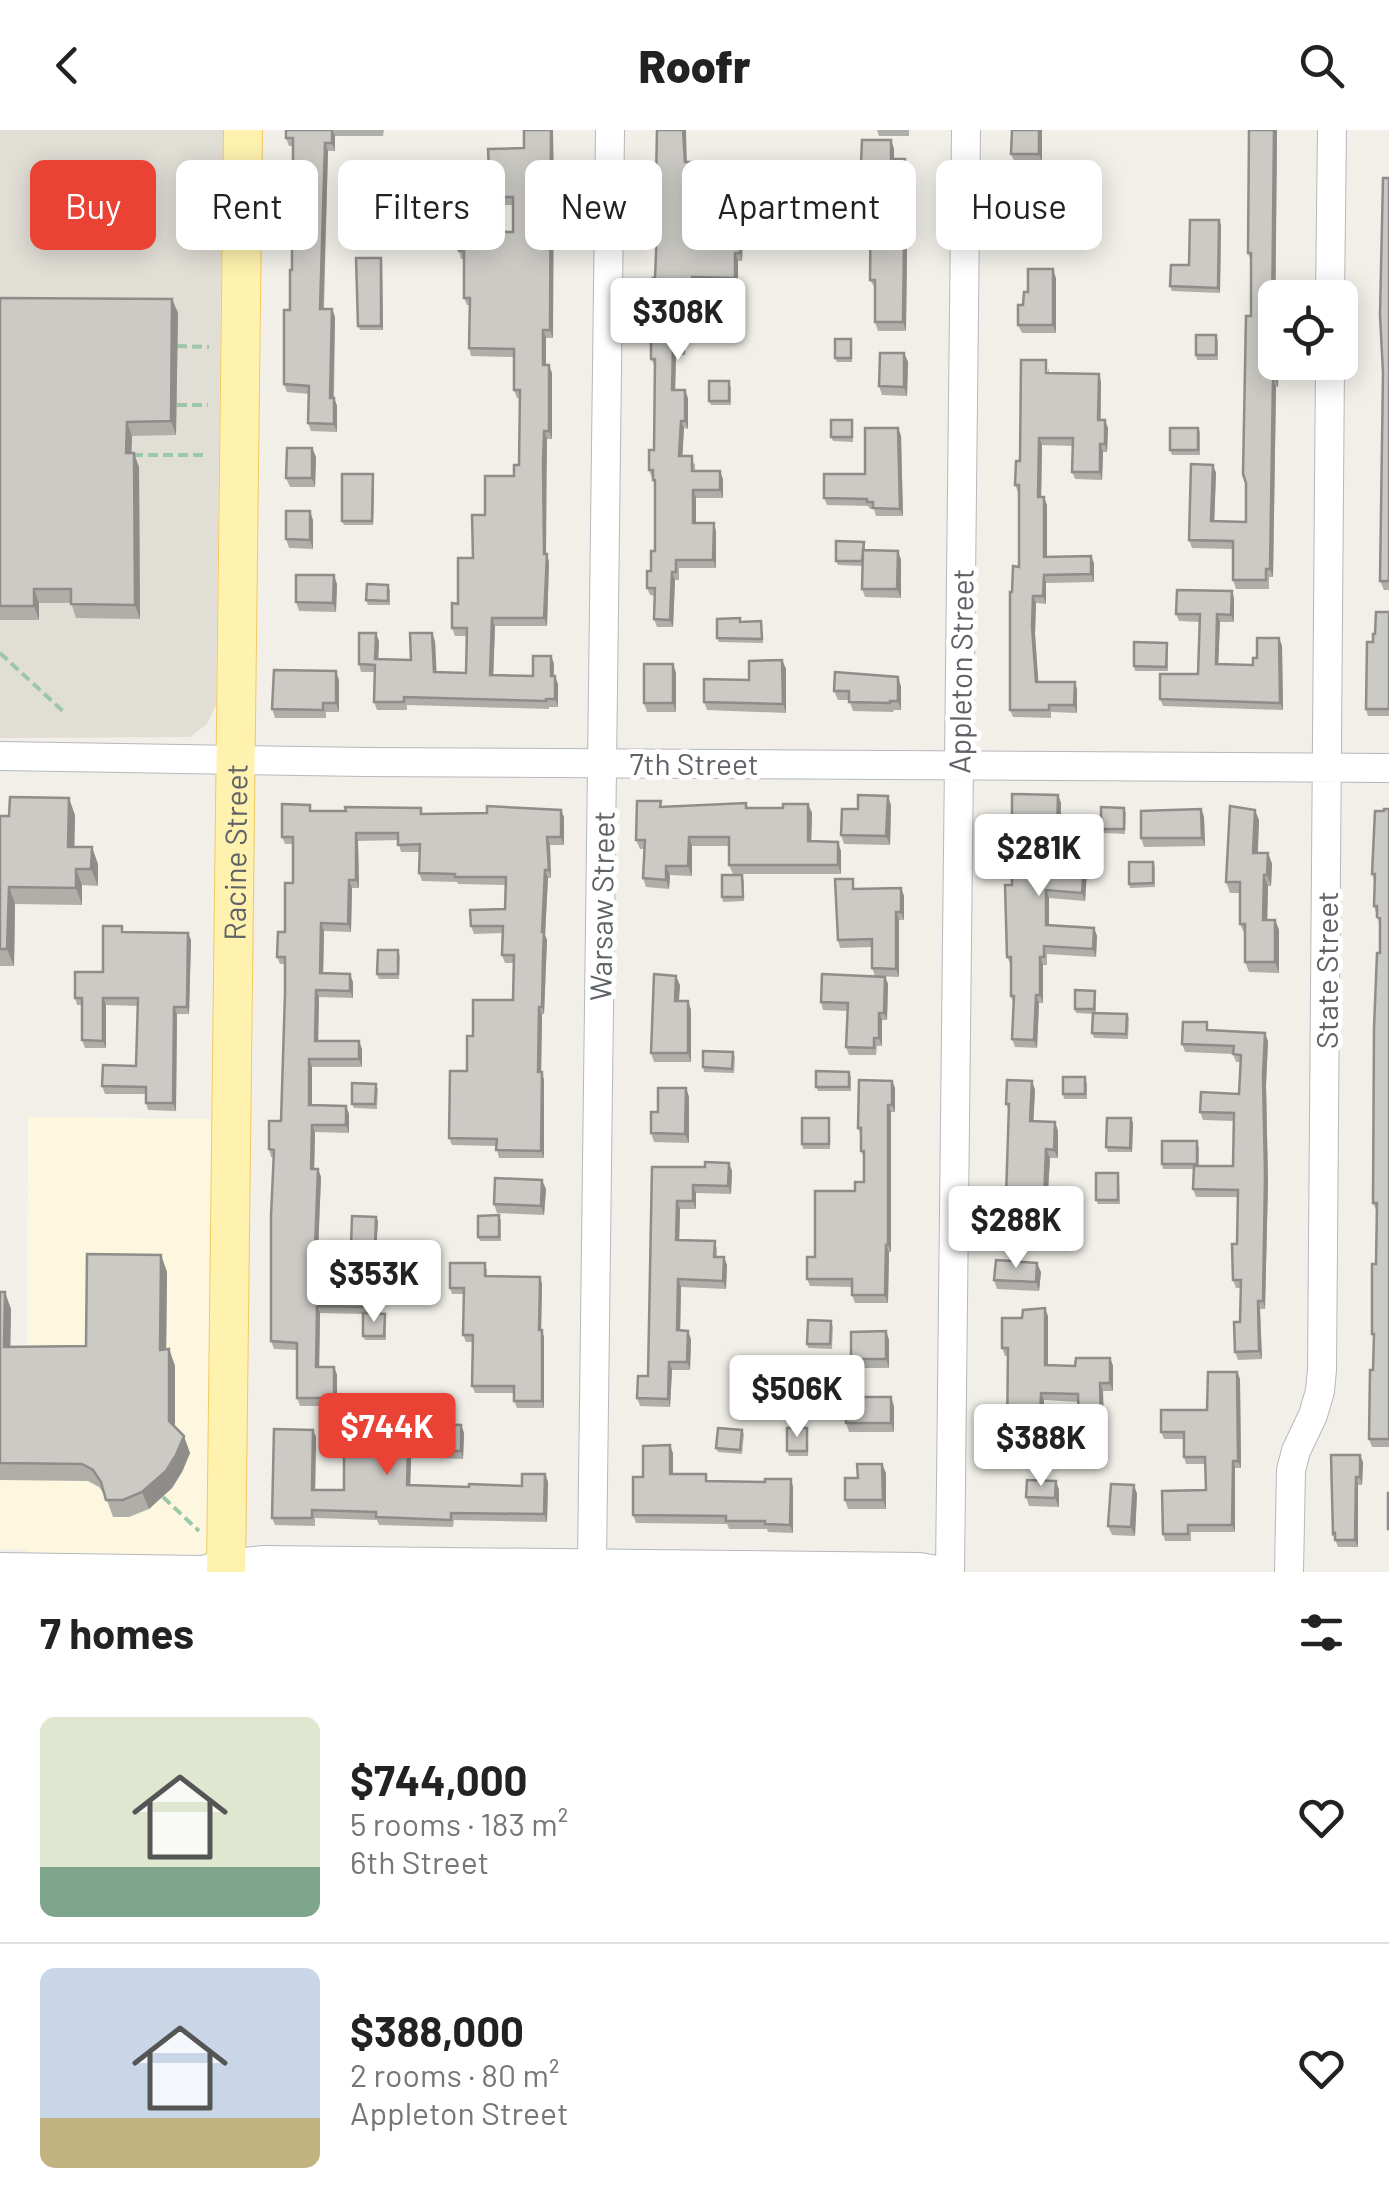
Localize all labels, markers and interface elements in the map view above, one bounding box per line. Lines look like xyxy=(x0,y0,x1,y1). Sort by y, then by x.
icon: back xyxy=(40,38,95,93)
text: Roofr xyxy=(638,38,751,92)
icon: search xyxy=(1294,38,1349,93)
chip: Buy xyxy=(30,160,156,250)
chip: Rent xyxy=(176,160,318,250)
chip: Filters xyxy=(338,160,505,250)
chip: New xyxy=(525,160,662,250)
chip: Apartment xyxy=(682,160,916,250)
chip: House xyxy=(936,160,1102,250)
pin: $308K xyxy=(608,278,748,363)
map controls xyxy=(1258,280,1358,380)
button: locate xyxy=(1258,280,1358,380)
text: $308K xyxy=(632,291,724,329)
street label: Appleton Street xyxy=(940,568,980,774)
street label: 7th Street xyxy=(629,745,759,781)
street label: Racine Street xyxy=(215,763,254,941)
street label: Warsaw Street xyxy=(581,811,621,1001)
pin: $281K xyxy=(969,814,1109,899)
text: $281K xyxy=(997,827,1081,865)
street label: State Street xyxy=(1308,891,1344,1049)
pin: $288K xyxy=(946,1186,1086,1271)
text: $288K xyxy=(971,1199,1061,1237)
pin: $353K xyxy=(304,1240,444,1325)
text: $353K xyxy=(329,1253,419,1291)
pin: $506K xyxy=(727,1355,867,1440)
text: $506K xyxy=(751,1368,843,1406)
pin: $744K xyxy=(317,1393,457,1478)
pin: $388K xyxy=(971,1404,1111,1489)
text: $744K xyxy=(341,1406,433,1444)
text: $388K xyxy=(996,1417,1086,1455)
icon: filters xyxy=(1294,1605,1349,1660)
text: 7 homes xyxy=(40,1607,194,1657)
text: $744,000 xyxy=(350,1754,528,1804)
icon: home xyxy=(120,1757,240,1877)
icon: heart xyxy=(1294,1790,1349,1845)
text: 5 rooms · 183 m² xyxy=(350,1804,568,1842)
text: 6th Street xyxy=(350,1842,489,1880)
text: $388,000 xyxy=(350,2005,524,2055)
icon: home xyxy=(120,2008,240,2128)
icon: heart xyxy=(1294,2041,1349,2096)
text: 2 rooms · 80 m² xyxy=(350,2055,559,2093)
text: Appleton Street xyxy=(350,2093,569,2131)

